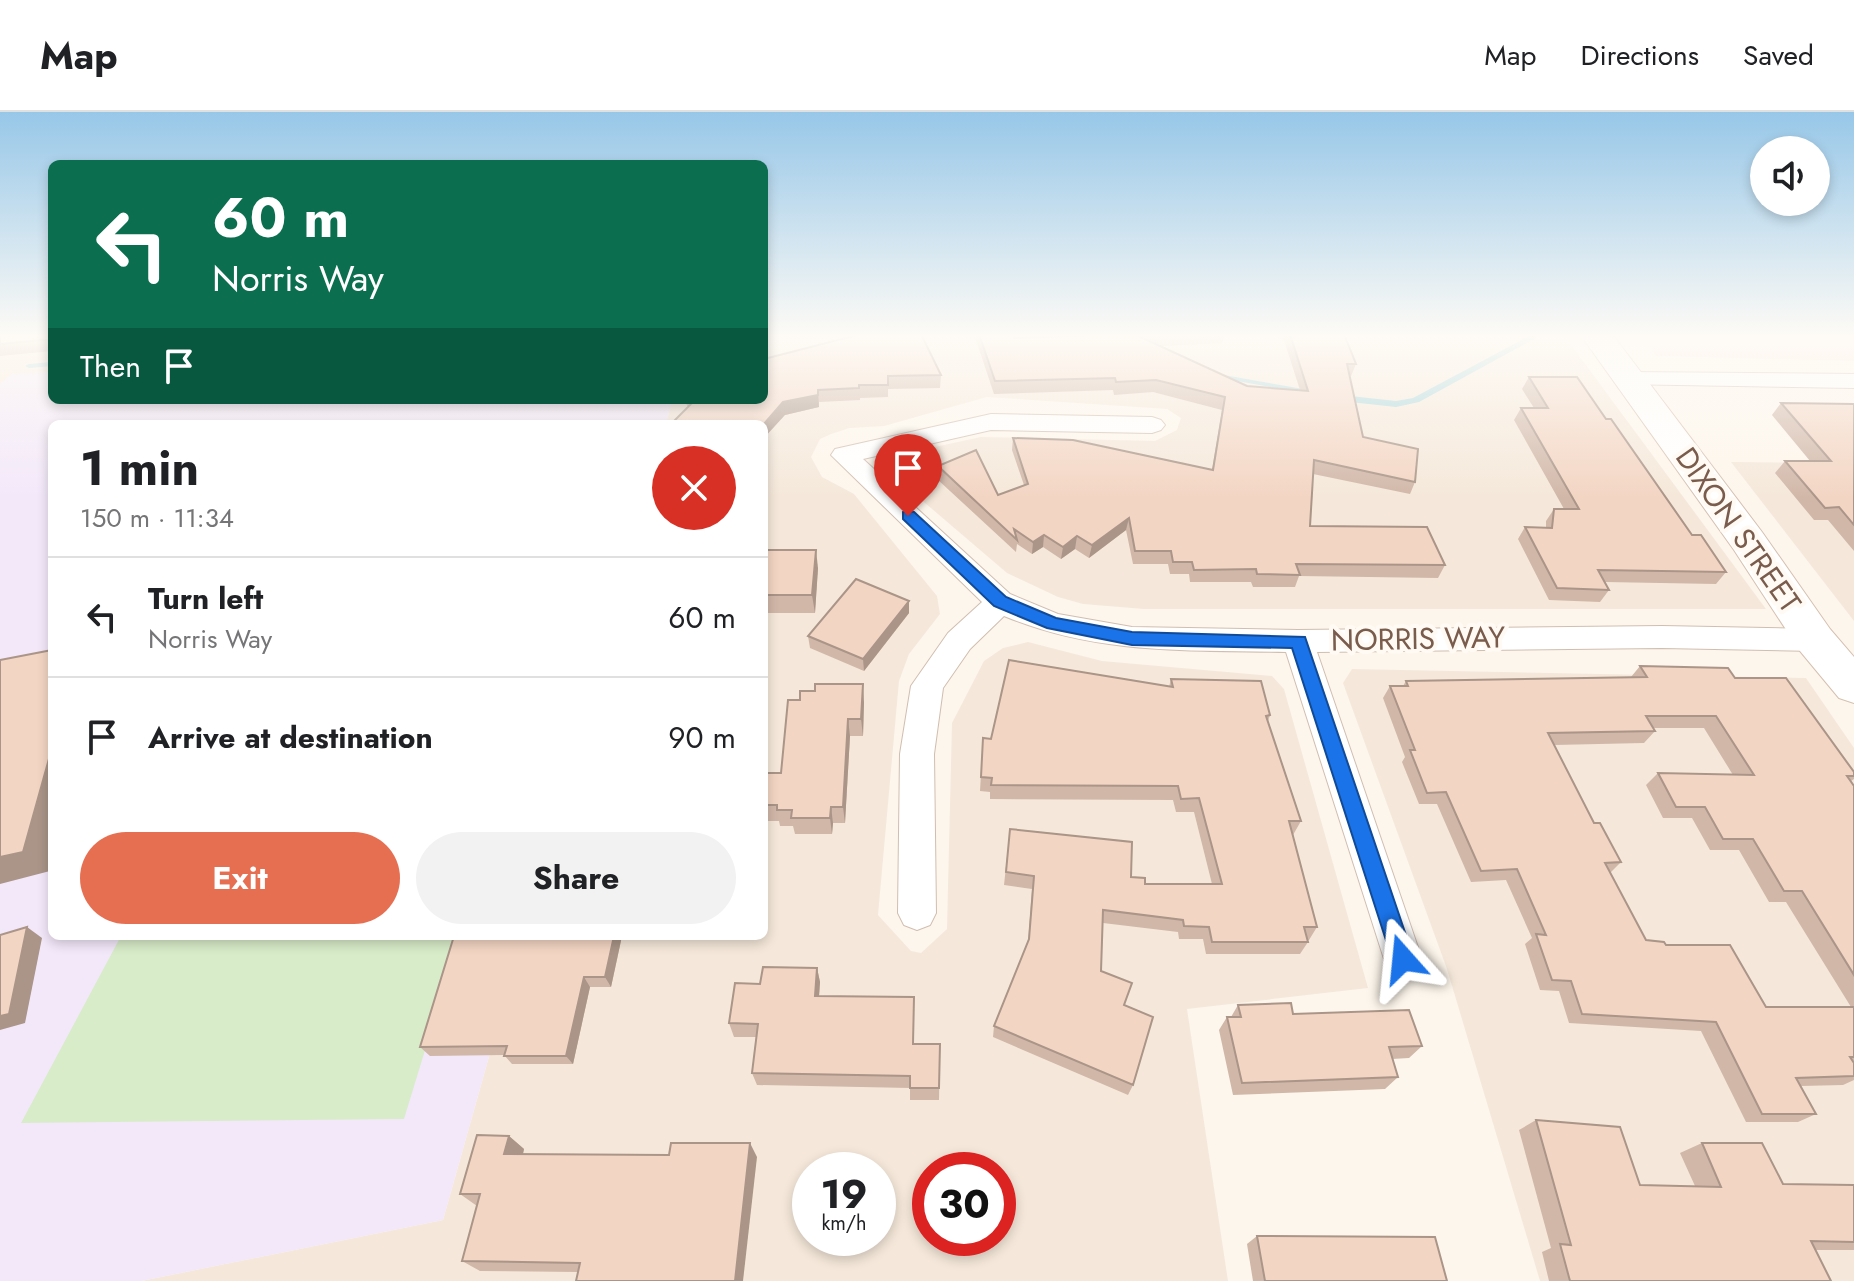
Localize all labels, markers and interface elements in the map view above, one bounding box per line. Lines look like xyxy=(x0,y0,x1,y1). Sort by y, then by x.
text: Map xyxy=(40,28,118,83)
text: Map xyxy=(1484,35,1536,76)
text: Directions xyxy=(1580,35,1699,76)
text: Saved xyxy=(1743,35,1814,76)
map controls xyxy=(1750,136,1830,216)
button: sound xyxy=(1750,136,1830,216)
text: 60 m xyxy=(212,177,349,258)
icon: left xyxy=(80,192,184,296)
text: Norris Way xyxy=(212,252,384,304)
icon: arrive xyxy=(157,344,201,388)
text: Then xyxy=(80,345,141,388)
text: 1 min xyxy=(80,434,199,503)
pin xyxy=(874,434,942,516)
street label: DIXON STREET xyxy=(1665,438,1811,621)
button: close xyxy=(652,446,736,530)
icon: arrive xyxy=(886,446,930,490)
text: 150 m · 11:34 xyxy=(80,499,234,537)
text: Turn left xyxy=(148,577,263,620)
icon: left xyxy=(80,595,124,639)
text: 60 m xyxy=(668,596,736,639)
street label: NORRIS WAY xyxy=(1330,615,1506,662)
text: Norris Way xyxy=(148,620,272,658)
icon: arrive xyxy=(80,715,124,759)
text: Arrive at destination xyxy=(148,716,433,759)
text: 90 m xyxy=(668,716,736,759)
button: Exit xyxy=(80,832,400,924)
button: Share xyxy=(416,832,736,924)
position arrow xyxy=(1361,917,1445,1001)
speed limit sign: 30 xyxy=(912,1152,1016,1256)
text: 19 xyxy=(820,1165,868,1223)
text: km/h xyxy=(821,1209,867,1238)

